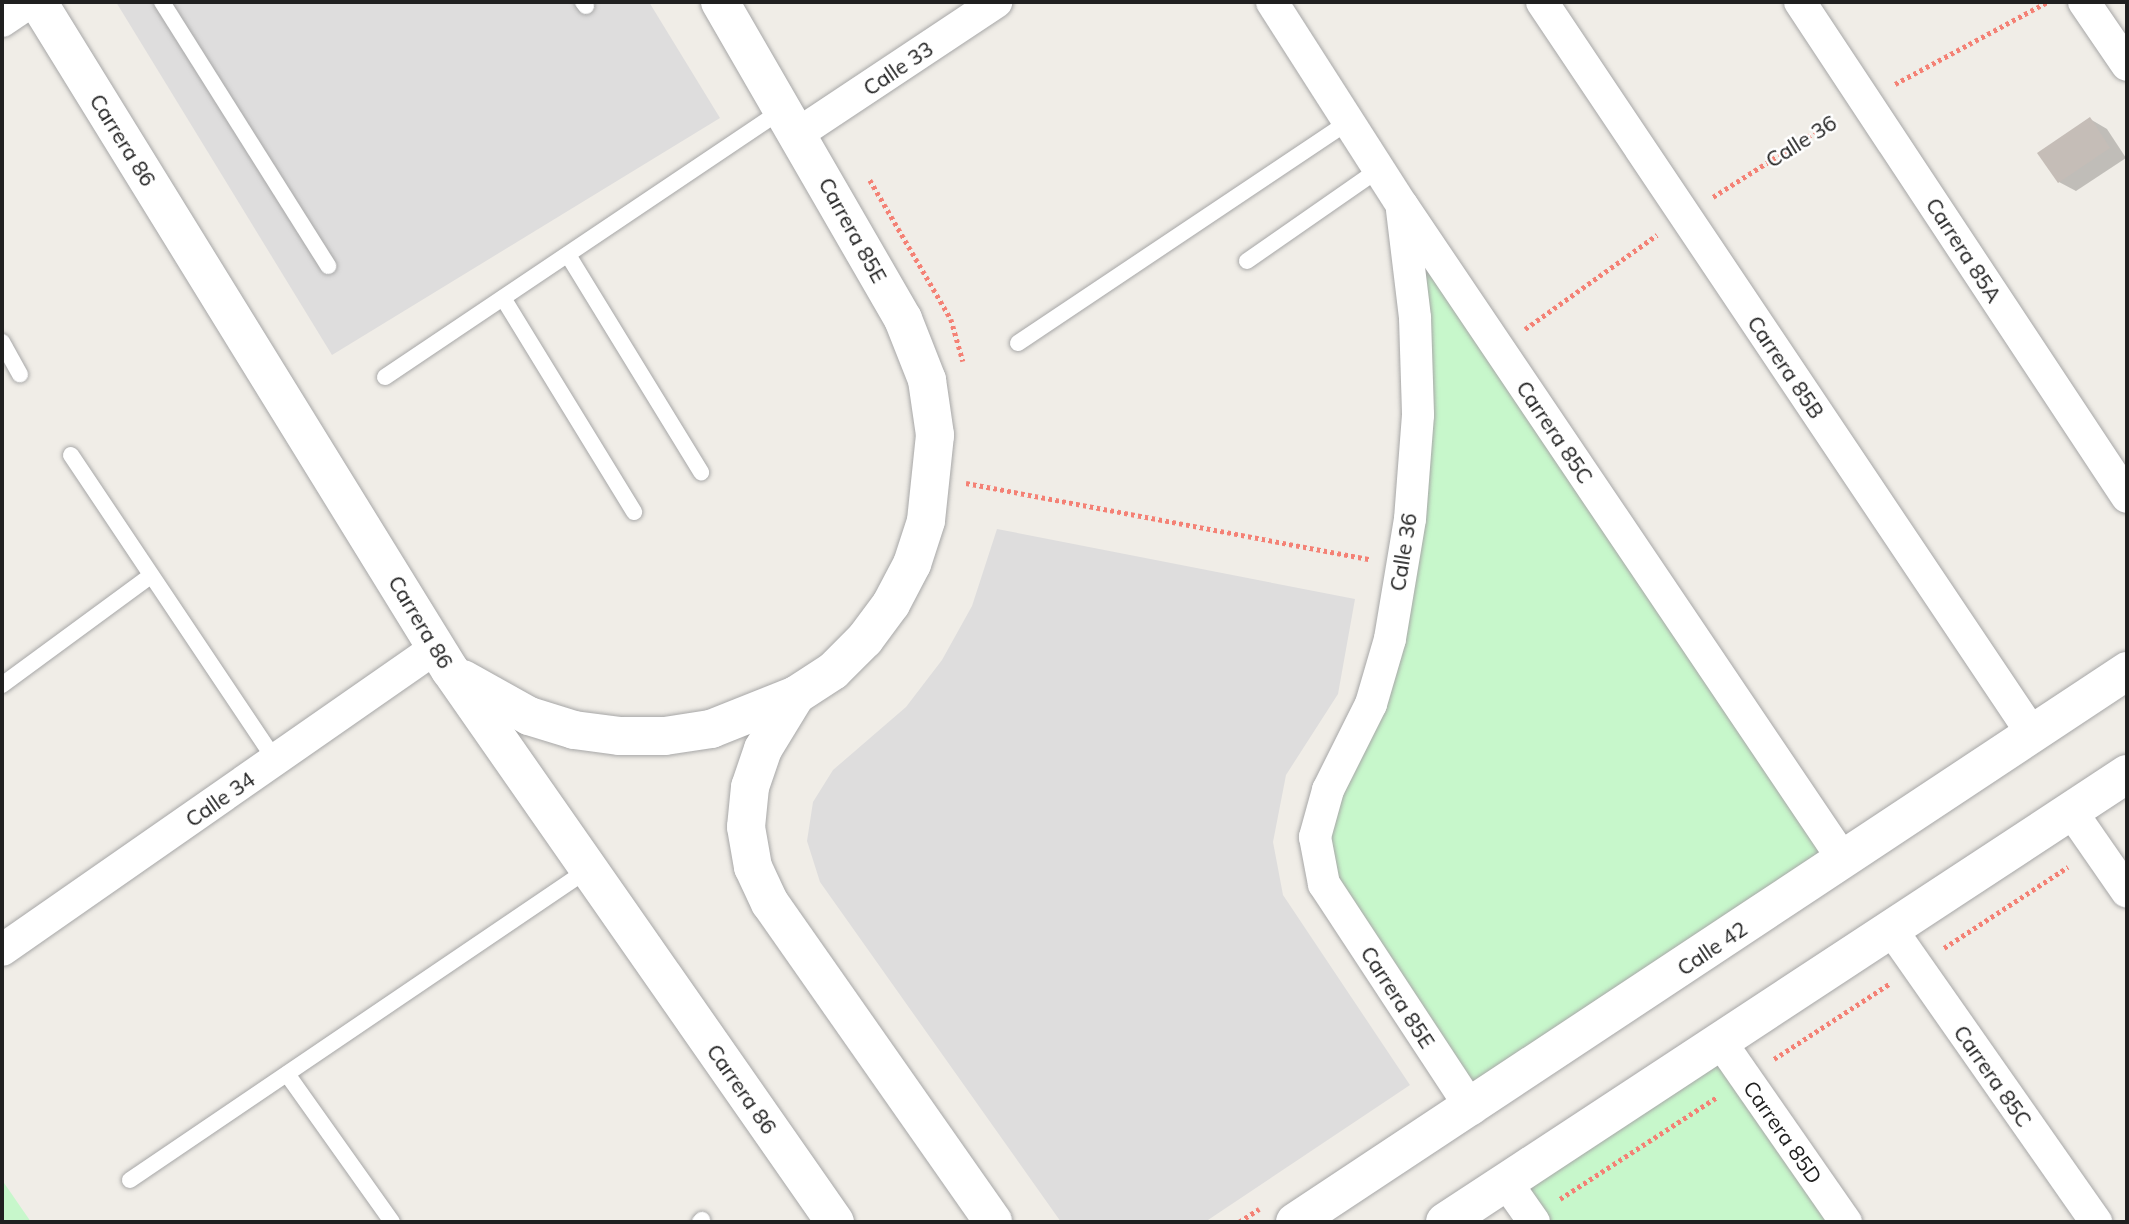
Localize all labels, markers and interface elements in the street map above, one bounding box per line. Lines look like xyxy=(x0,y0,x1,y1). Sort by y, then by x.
street label: Calle 33 xyxy=(858,36,938,100)
street label: Carrera 86 xyxy=(85,89,161,191)
street label: Calle 36 xyxy=(1761,109,1841,173)
street label: Carrera 85E xyxy=(814,173,892,287)
street label: Carrera 85A xyxy=(1921,193,2007,307)
street label: Carrera 85B xyxy=(1742,311,1830,423)
street label: Carrera 85C xyxy=(1511,376,1599,488)
street label: Calle 36 xyxy=(1384,511,1422,593)
street label: Carrera 86 xyxy=(383,571,459,673)
street label: Calle 34 xyxy=(181,766,259,832)
street label: Calle 42 xyxy=(1672,916,1752,980)
street label: Carrera 85E xyxy=(1356,941,1440,1053)
street label: Carrera 85C xyxy=(1949,1020,2037,1132)
street label: Carrera 86 xyxy=(702,1039,782,1139)
street label: Carrera 85D xyxy=(1738,1076,1828,1188)

